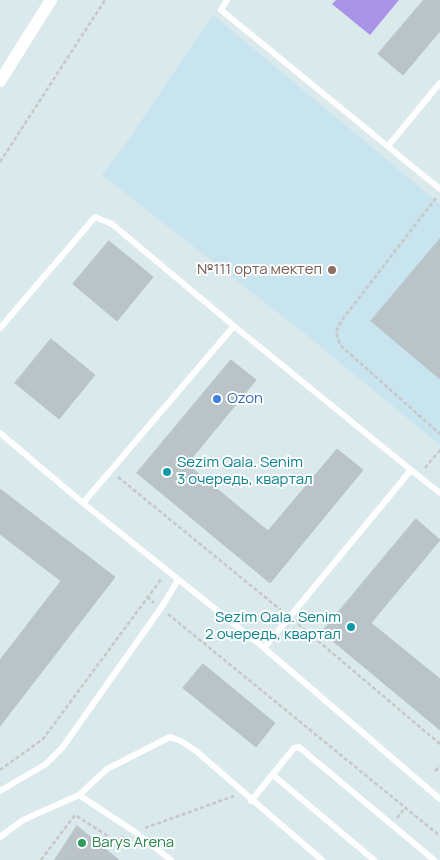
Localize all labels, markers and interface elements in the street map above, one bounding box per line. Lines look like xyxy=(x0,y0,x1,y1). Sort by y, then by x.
place label: №111 орта мектеп xyxy=(197,261,322,279)
marker: №111 орта мектеп xyxy=(326,264,338,276)
place label: Ozon xyxy=(227,390,263,408)
marker: Ozon xyxy=(211,393,223,405)
place label: Sezim Qala. Senim 3 очередь, квартал xyxy=(177,454,313,489)
marker: Sezim Qala. Senim 3 очередь, квартал xyxy=(161,466,173,478)
place label: Sezim Qala. Senim 2 очередь, квартал xyxy=(205,609,341,644)
marker: Sezim Qala. Senim 2 очередь, квартал xyxy=(345,621,357,633)
place label: Barys Arena xyxy=(92,834,174,852)
marker: Barys Arena xyxy=(76,837,88,849)

